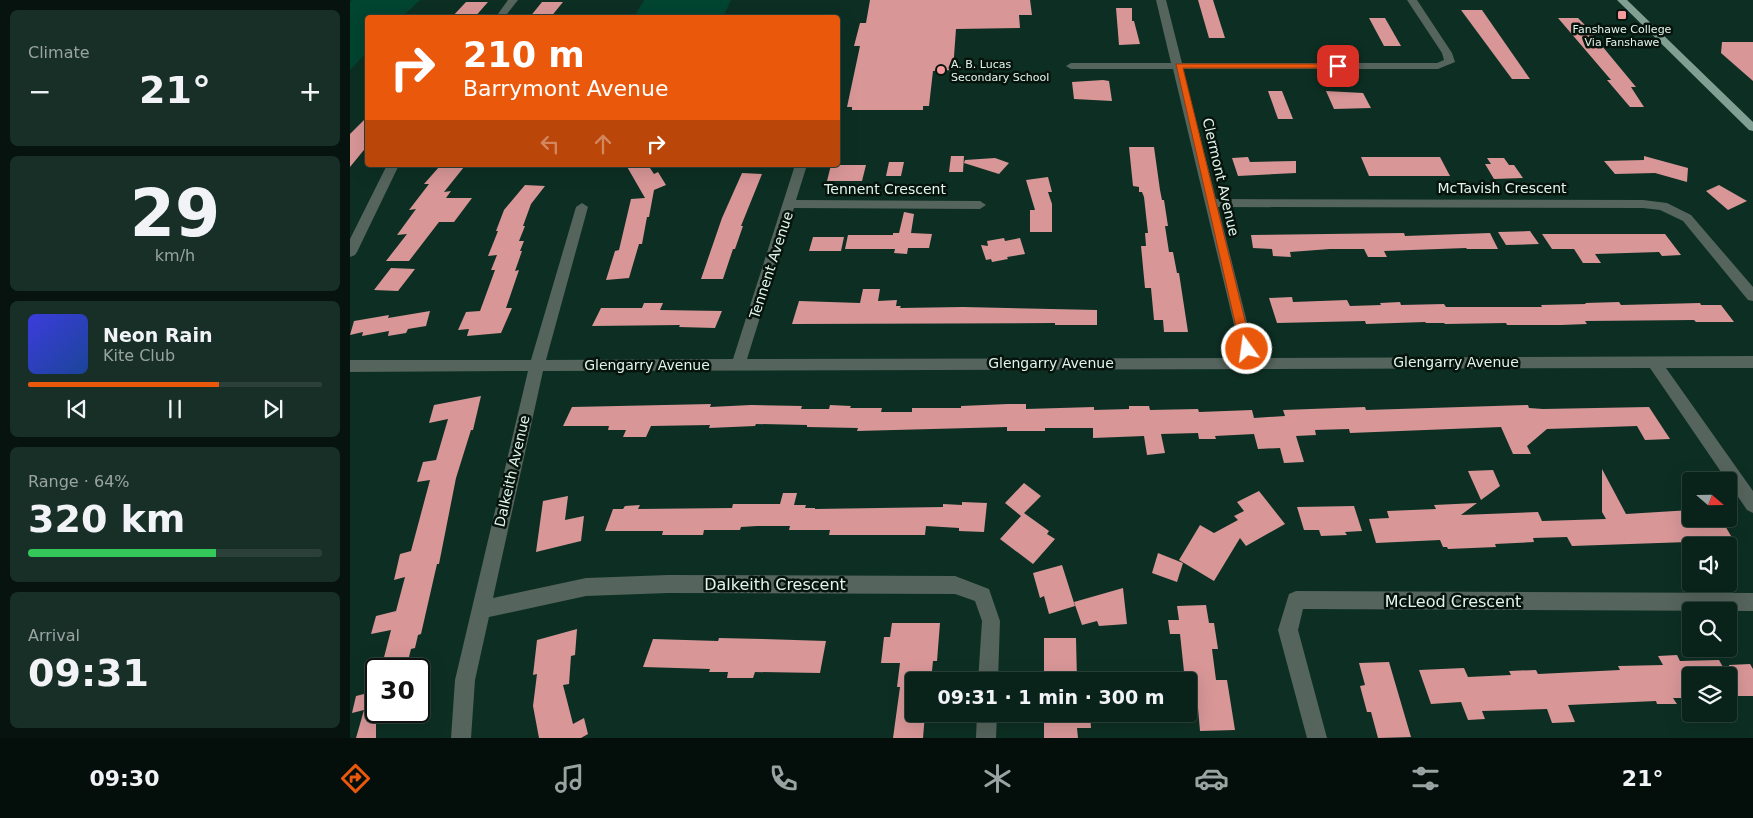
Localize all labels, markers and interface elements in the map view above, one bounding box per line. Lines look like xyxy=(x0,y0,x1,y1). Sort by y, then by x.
marker: Fanshawe College Via Fanshawe xyxy=(1616,9,1628,21)
place label: Fanshawe College Via Fanshawe xyxy=(1573,23,1672,49)
icon: right xyxy=(380,35,445,100)
text: 210 m xyxy=(463,35,585,75)
text: Climate xyxy=(28,43,90,62)
pin xyxy=(1317,45,1359,87)
icon: arrive xyxy=(1324,52,1352,80)
place label: A. B. Lucas Secondary School xyxy=(951,58,1049,84)
marker: A. B. Lucas Secondary School xyxy=(935,64,947,76)
text: 21° xyxy=(139,68,211,112)
text: − xyxy=(28,75,51,108)
text: + xyxy=(299,75,322,108)
text: Barrymont Avenue xyxy=(463,76,669,101)
street label: Clermont Avenue xyxy=(1200,116,1242,238)
icon: left xyxy=(536,130,564,158)
icon: ahead xyxy=(589,130,617,158)
icon: right xyxy=(642,130,670,158)
text: 29 xyxy=(130,176,220,251)
street label: McTavish Crescent xyxy=(1437,180,1567,196)
street label: Tennent Crescent xyxy=(823,181,946,197)
street label: Tennent Avenue xyxy=(746,209,796,322)
text: km/h xyxy=(155,246,195,265)
position arrow xyxy=(1220,322,1272,374)
text: Neon Rain xyxy=(103,324,212,346)
text: Kite Club xyxy=(103,346,175,365)
street label: Glengarry Avenue xyxy=(1393,354,1519,370)
street label: Glengarry Avenue xyxy=(988,355,1114,371)
street label: Glengarry Avenue xyxy=(584,357,710,373)
icon: previous xyxy=(63,395,91,423)
icon: pause xyxy=(161,395,189,423)
icon: next xyxy=(259,395,287,423)
street label: Dalkeith Avenue xyxy=(491,414,533,528)
text: Range · 64% xyxy=(28,472,130,491)
north arrow xyxy=(1682,472,1738,528)
map controls xyxy=(1682,472,1737,722)
text: 320 km xyxy=(28,497,185,541)
button: sound xyxy=(1682,537,1737,592)
street label: Dalkeith Crescent xyxy=(704,575,846,594)
street label: McLeod Crescent xyxy=(1385,592,1521,611)
button: search xyxy=(1682,602,1737,657)
text: Arrival xyxy=(28,626,80,645)
text: 09:31 xyxy=(28,651,149,695)
speed limit sign: 30 xyxy=(365,658,430,723)
button: layers xyxy=(1682,667,1737,722)
text: 09:31 · 1 min · 300 m xyxy=(937,686,1165,708)
icon: directions xyxy=(338,761,373,796)
icon: music xyxy=(552,761,587,796)
icon: phone xyxy=(766,761,801,796)
icon: climate xyxy=(980,761,1015,796)
icon: car xyxy=(1194,761,1229,796)
icon: filters xyxy=(1408,761,1443,796)
text: 09:30 xyxy=(89,766,159,791)
text: 21° xyxy=(1622,766,1663,791)

